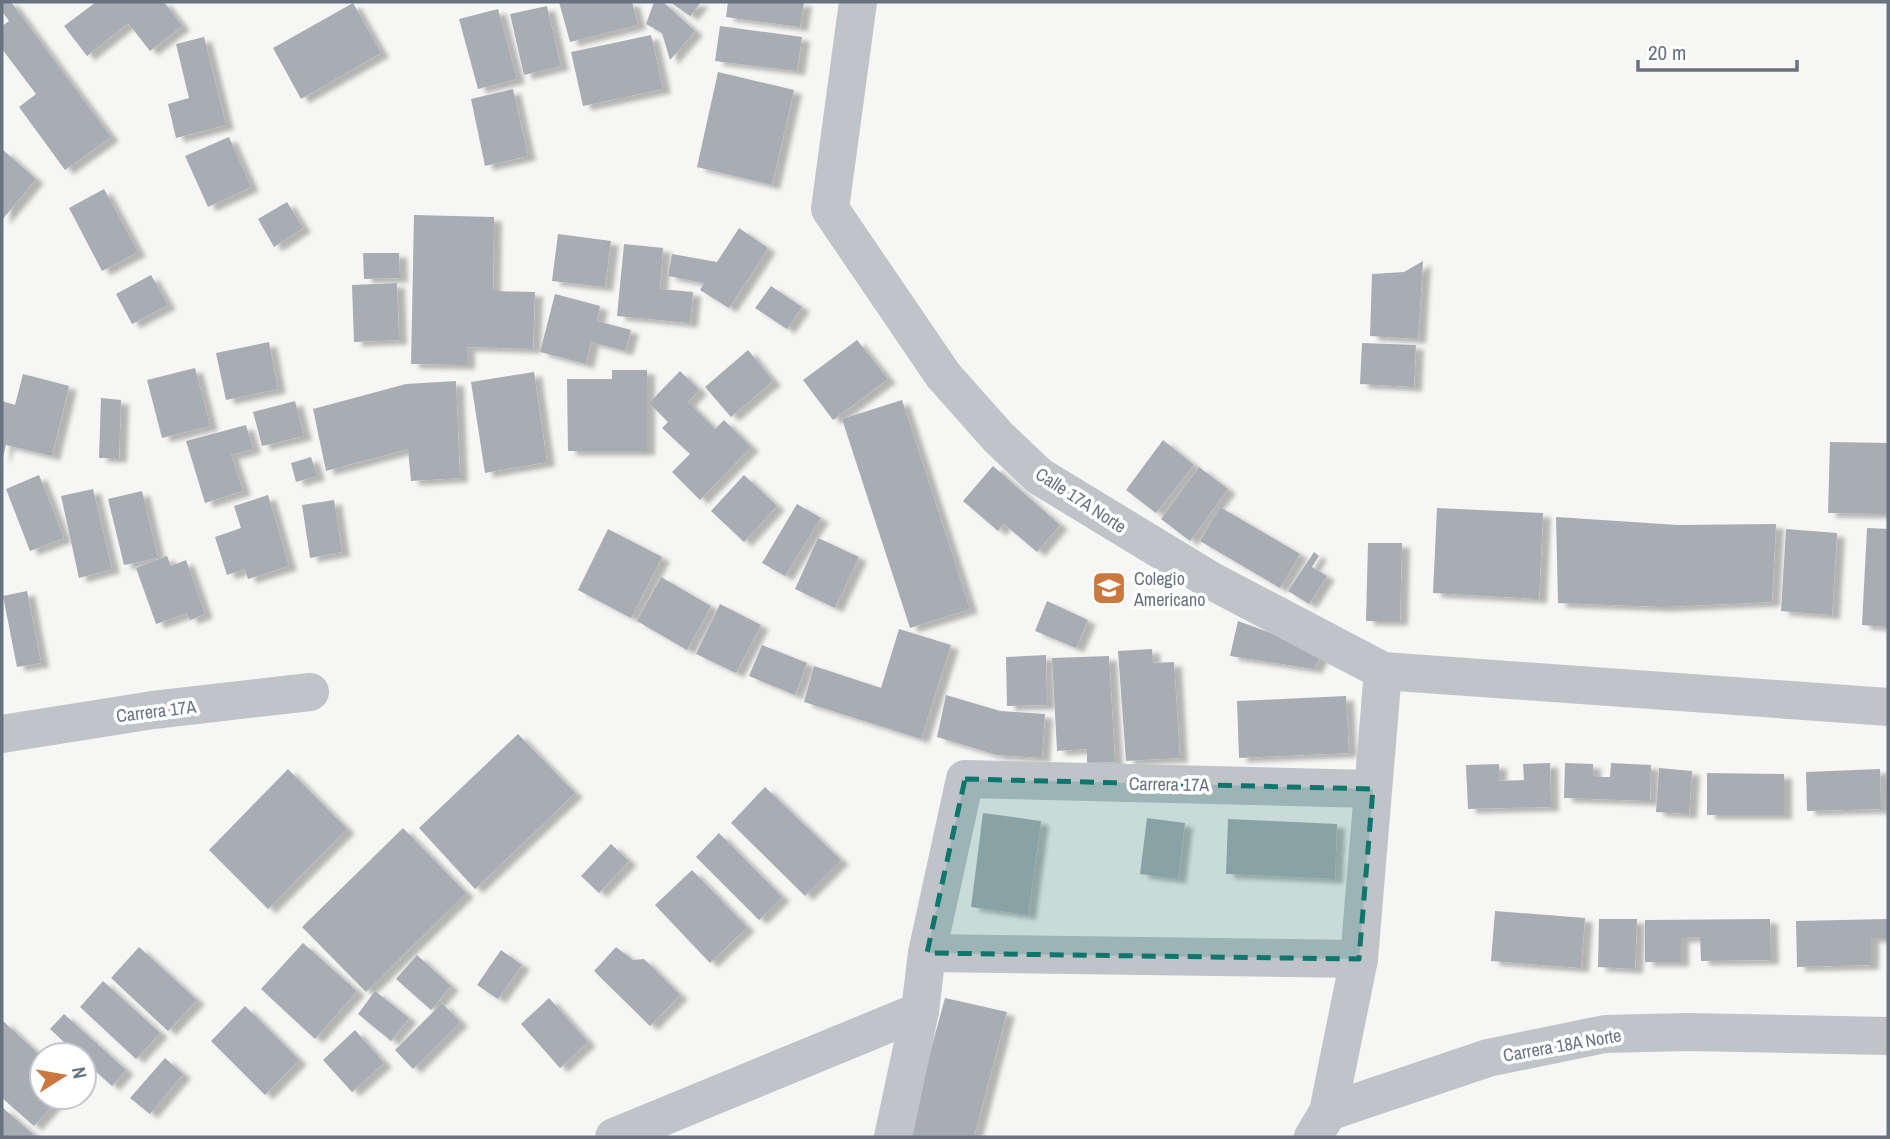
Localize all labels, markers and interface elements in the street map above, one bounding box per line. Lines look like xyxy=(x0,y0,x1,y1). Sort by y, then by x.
scale bar xyxy=(1638,28,1797,72)
text: 20 m xyxy=(1648,38,1686,67)
street label: Calle 17A Norte xyxy=(1031,461,1131,539)
place label: Colegio Americano xyxy=(1133,566,1205,612)
school or university icon: Colegio Americano xyxy=(1090,569,1128,607)
street label: Carrera 17A xyxy=(115,694,198,728)
street label: Carrera 17A xyxy=(1129,771,1210,797)
street label: Carrera 18A Norte xyxy=(1501,1022,1623,1068)
north arrow xyxy=(28,1041,98,1111)
text: N xyxy=(66,1065,94,1081)

